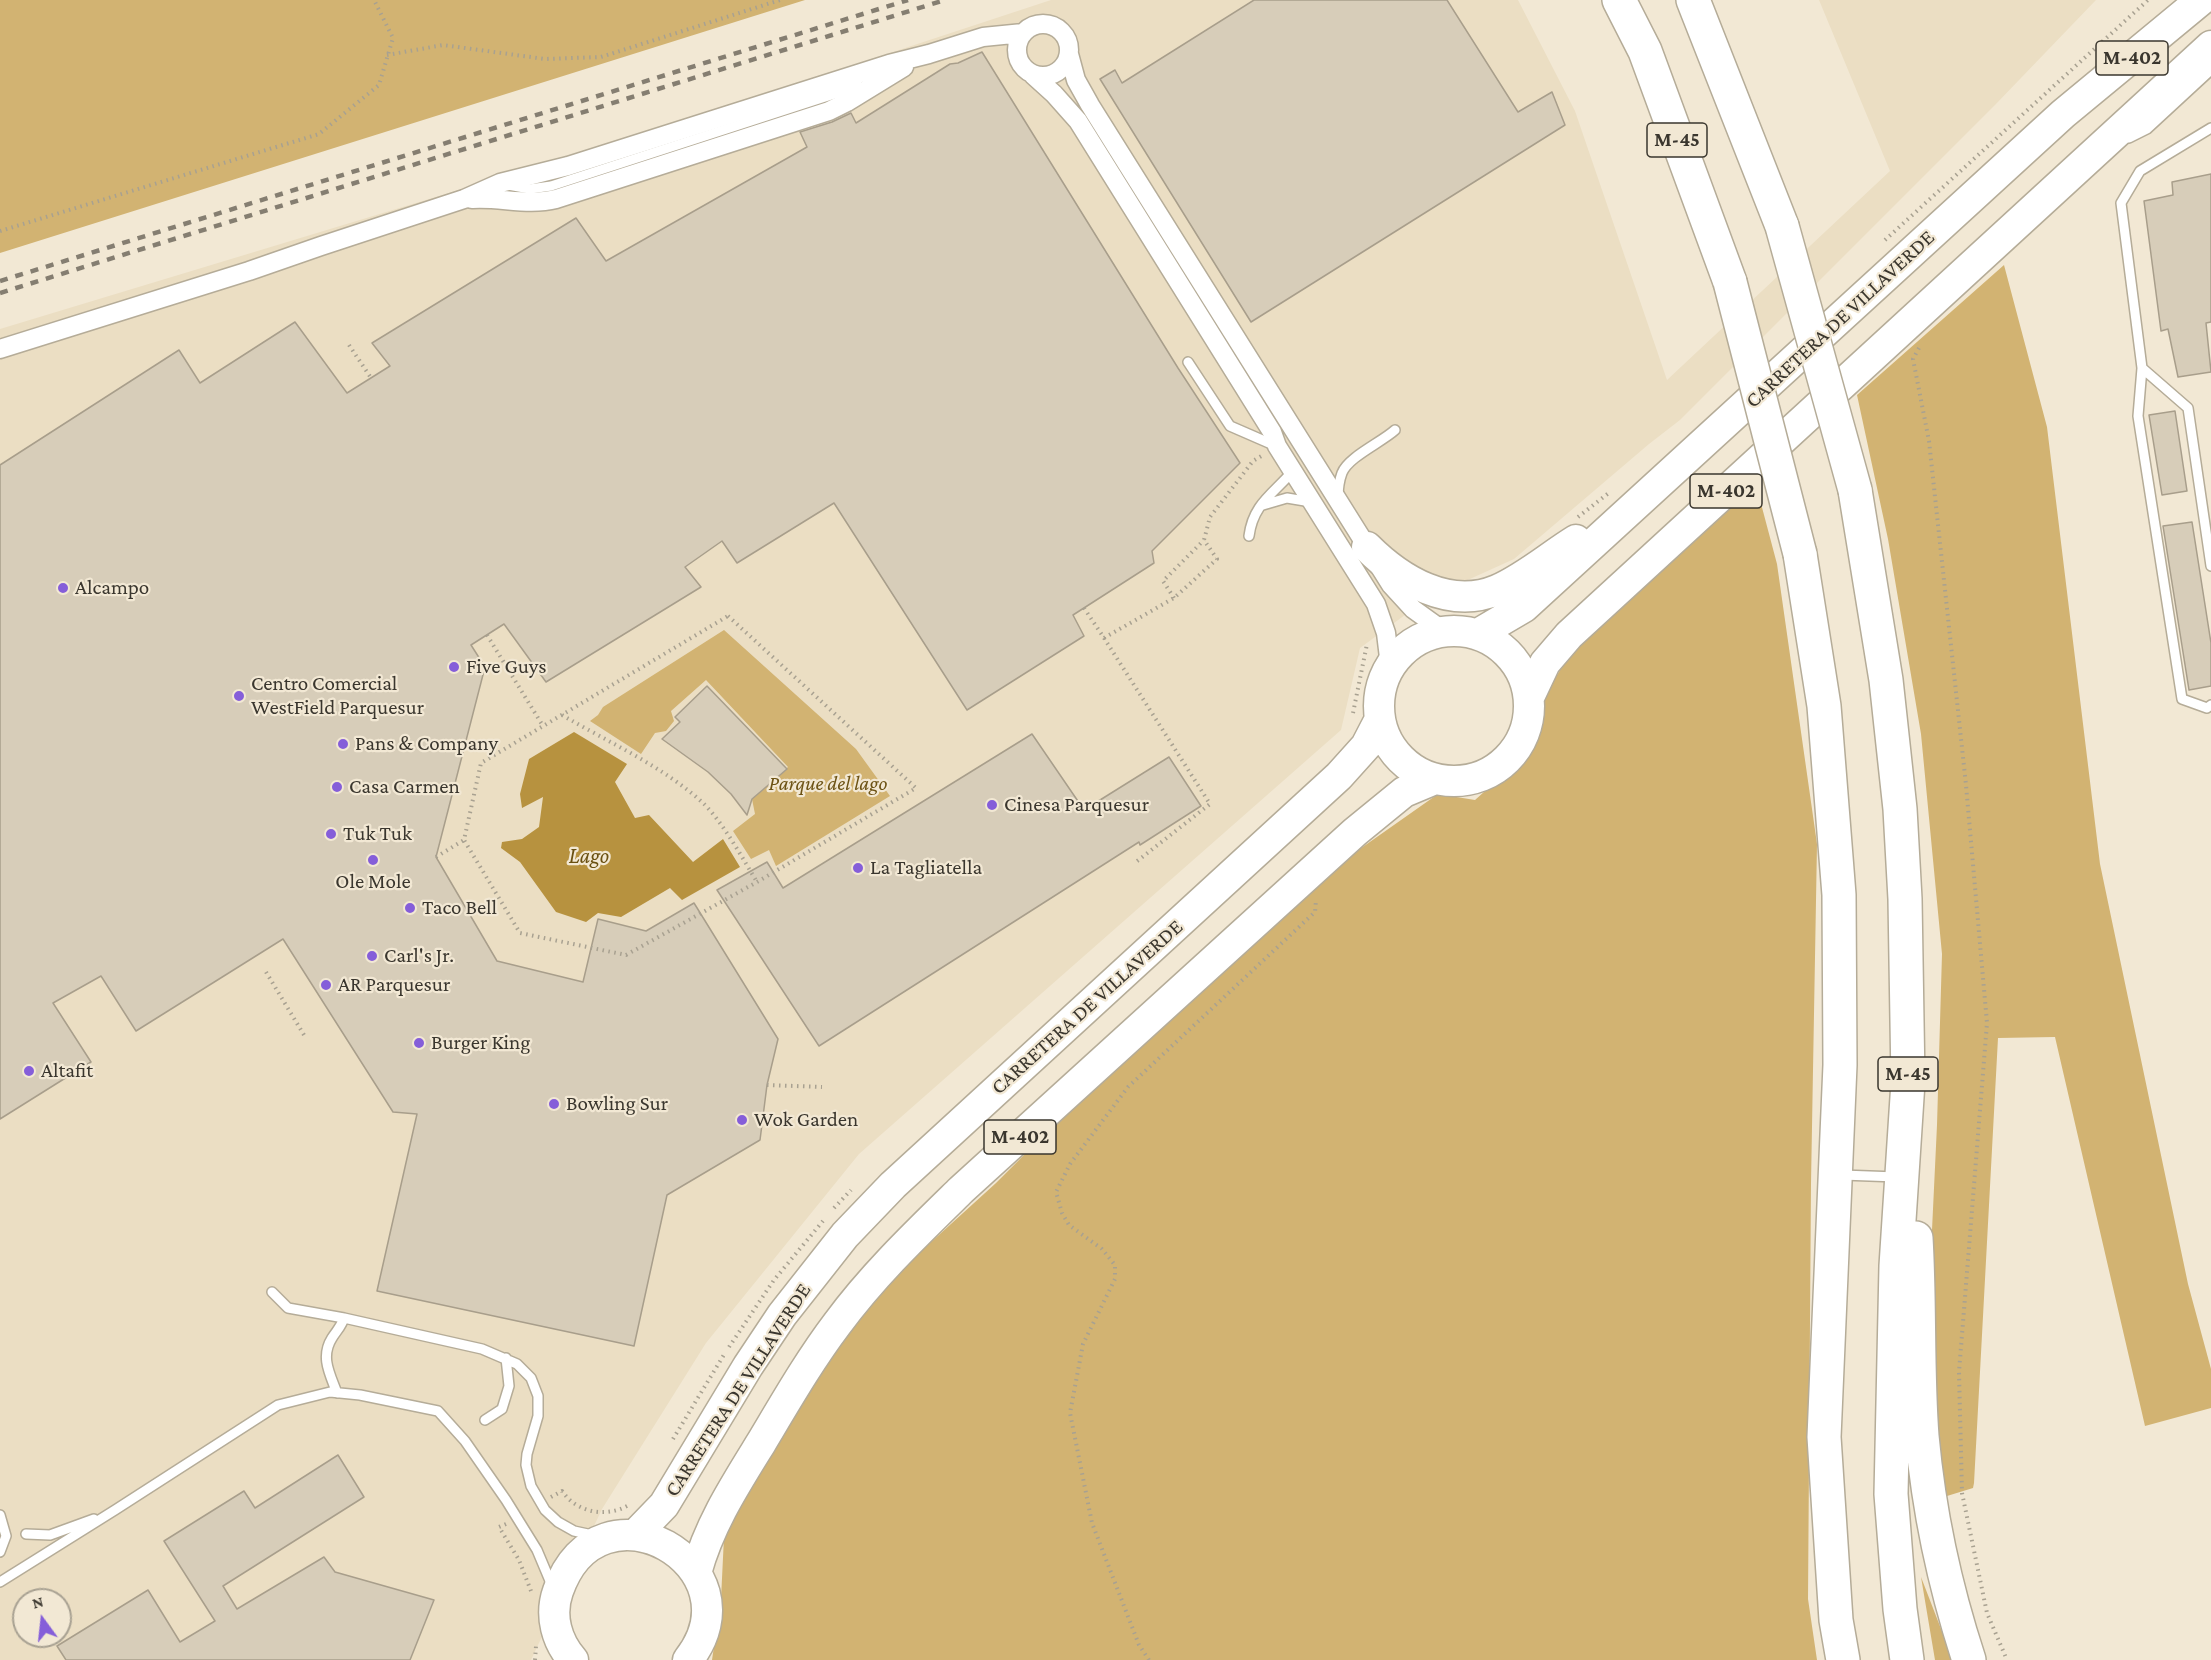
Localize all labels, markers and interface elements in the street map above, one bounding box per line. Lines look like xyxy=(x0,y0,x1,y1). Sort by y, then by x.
road number: M-402 xyxy=(2096,41,2168,75)
road number: M-45 xyxy=(1647,123,1707,157)
street label: CARRETERA DE VILLAVERDE xyxy=(1740,225,1940,413)
road number: M-402 xyxy=(1690,474,1762,508)
place label: Alcampo xyxy=(75,575,149,601)
marker: Alcampo xyxy=(56,581,70,595)
place label: Five Guys xyxy=(466,654,547,680)
marker: Five Guys xyxy=(447,660,461,674)
place label: Centro Comercial WestField Parquesur xyxy=(251,671,424,721)
marker: Centro Comercial WestField Parquesur xyxy=(232,689,246,703)
place label: Pans & Company xyxy=(355,731,498,757)
marker: Pans & Company xyxy=(336,737,350,751)
park label: Parque del lago xyxy=(769,771,887,797)
place label: Casa Carmen xyxy=(349,774,460,800)
marker: Casa Carmen xyxy=(330,780,344,794)
place label: Cinesa Parquesur xyxy=(1004,792,1149,818)
marker: Cinesa Parquesur xyxy=(985,798,999,812)
place label: Tuk Tuk xyxy=(343,821,412,847)
marker: Tuk Tuk xyxy=(324,827,338,841)
water label: Lago xyxy=(569,843,609,869)
marker: Ole Mole xyxy=(366,853,380,867)
place label: La Tagliatella xyxy=(870,855,982,881)
marker: La Tagliatella xyxy=(851,861,865,875)
place label: Ole Mole xyxy=(335,869,411,895)
place label: Taco Bell xyxy=(422,895,497,921)
marker: Taco Bell xyxy=(403,901,417,915)
street label: CARRETERA DE VILLAVERDE xyxy=(986,914,1188,1100)
place label: Carl's Jr. xyxy=(384,943,454,969)
marker: Carl's Jr. xyxy=(365,949,379,963)
place label: AR Parquesur xyxy=(338,972,450,998)
marker: AR Parquesur xyxy=(319,978,333,992)
place label: Burger King xyxy=(431,1030,530,1056)
marker: Burger King xyxy=(412,1036,426,1050)
road number: M-45 xyxy=(1878,1057,1938,1091)
place label: Altafit xyxy=(41,1058,93,1084)
marker: Altafit xyxy=(22,1064,36,1078)
place label: Bowling Sur xyxy=(566,1091,668,1117)
marker: Bowling Sur xyxy=(547,1097,561,1111)
place label: Wok Garden xyxy=(754,1107,858,1133)
marker: Wok Garden xyxy=(735,1113,749,1127)
road number: M-402 xyxy=(984,1120,1056,1154)
street label: CARRETERA DE VILLAVERDE xyxy=(660,1279,816,1501)
north arrow xyxy=(12,1588,72,1648)
text: N xyxy=(30,1592,45,1612)

